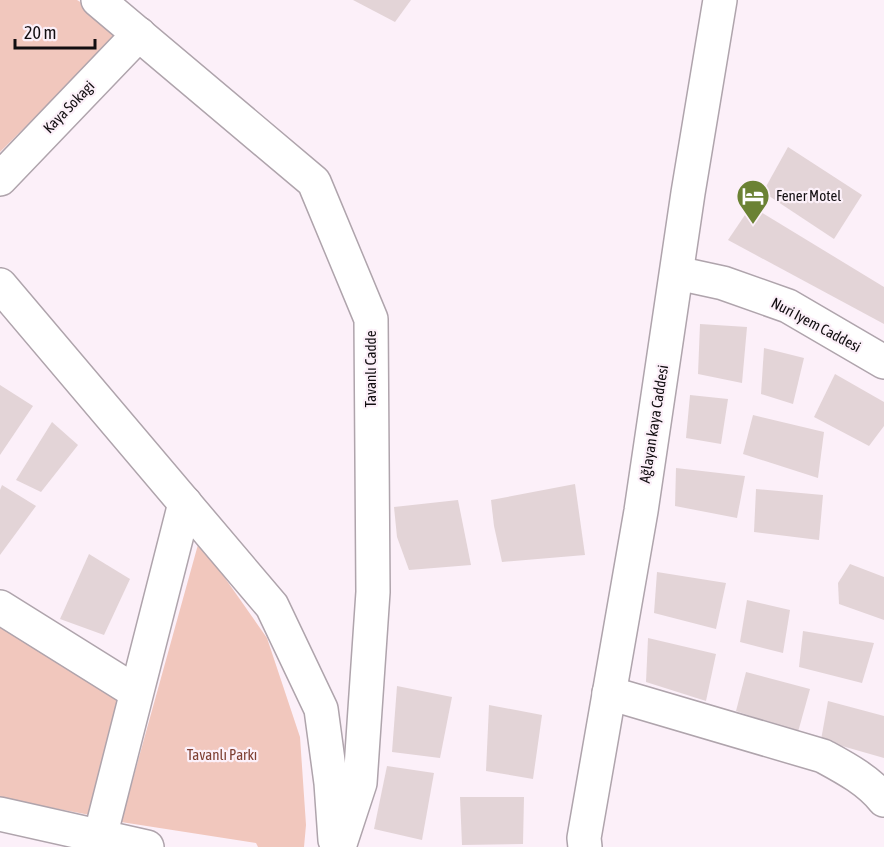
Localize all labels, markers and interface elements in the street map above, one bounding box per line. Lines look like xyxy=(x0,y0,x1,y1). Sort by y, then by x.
scale bar xyxy=(15,12,94,50)
text: 20 m xyxy=(24,22,56,43)
street label: Kaya Sokagi xyxy=(40,77,98,136)
hotel icon: Fener Motel xyxy=(735,178,771,225)
place label: Fener Motel xyxy=(776,187,841,204)
street label: Nuri Iyem Caddesi xyxy=(769,294,864,355)
street label: Tavanlı Cadde xyxy=(362,330,379,408)
street label: Ağlayan kaya Caddesi xyxy=(636,364,671,484)
park label: Tavanlı Parkı xyxy=(187,746,257,763)

